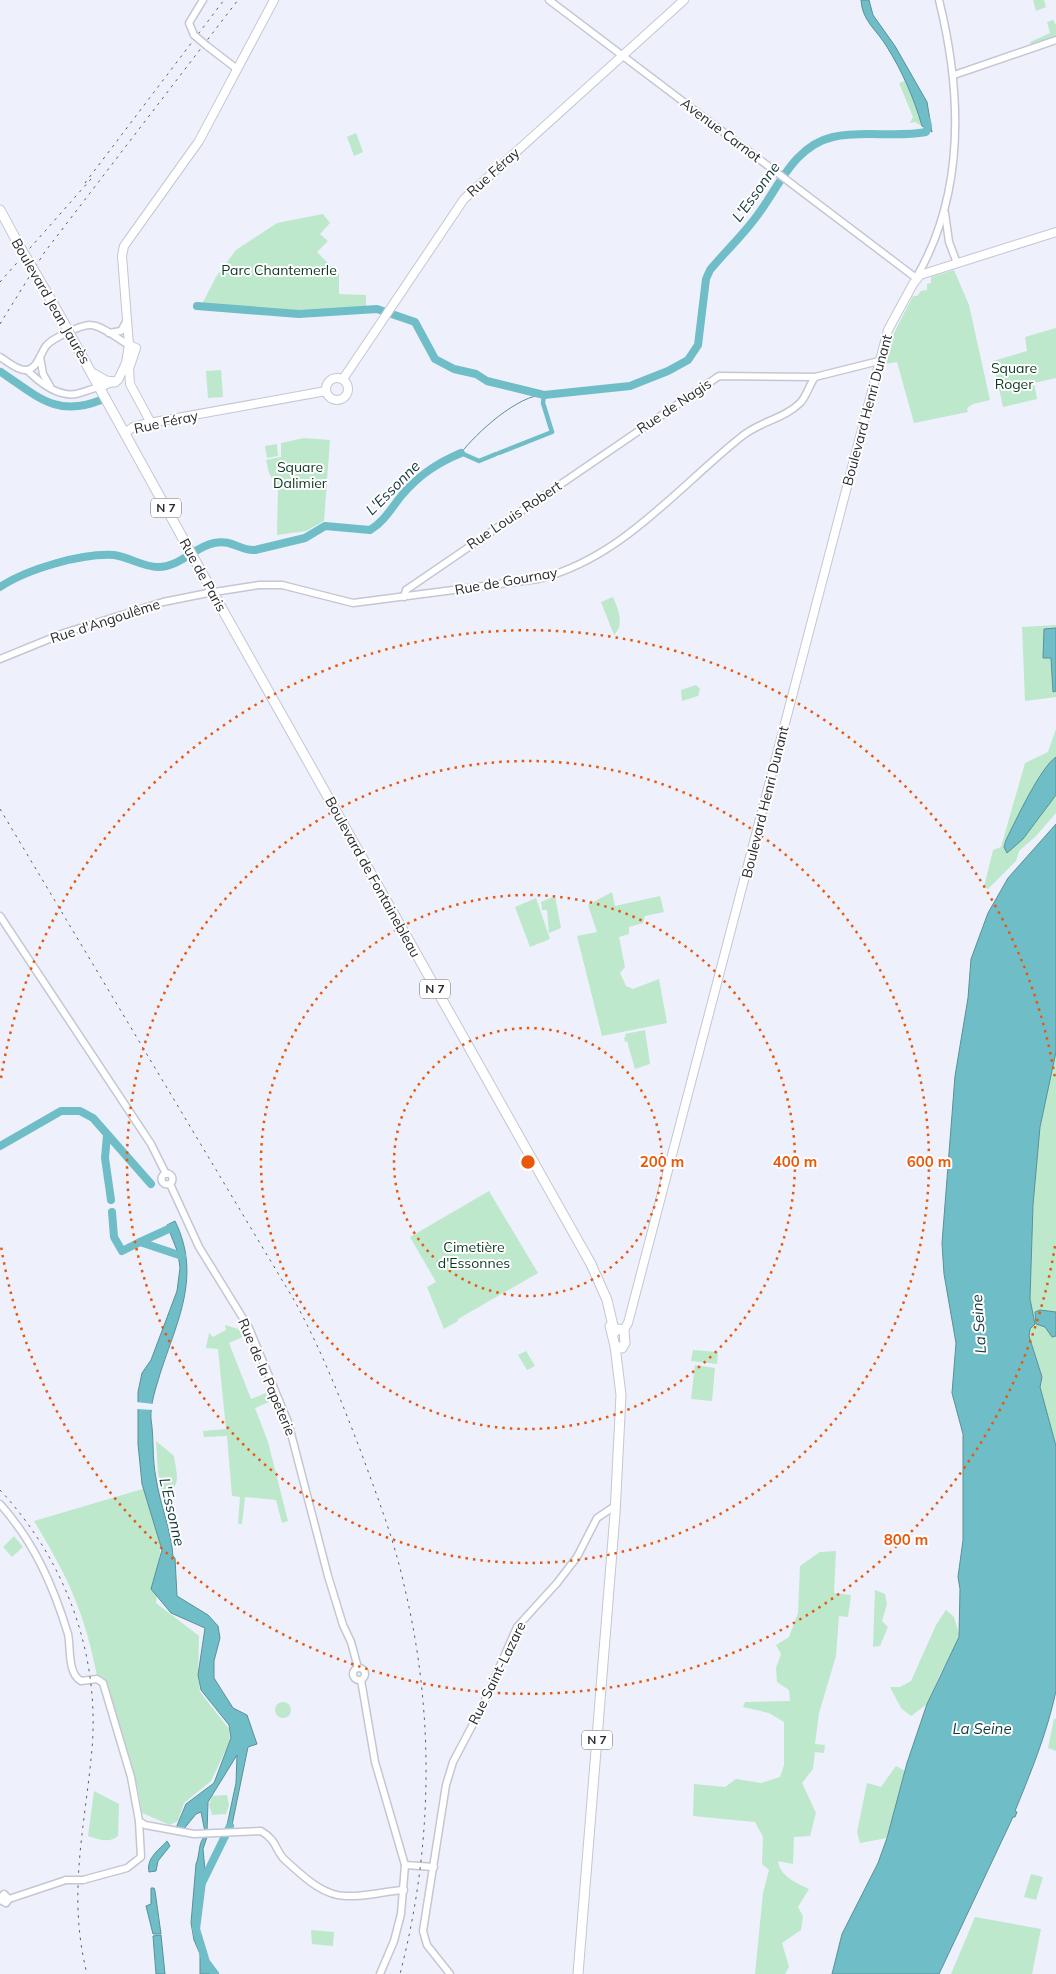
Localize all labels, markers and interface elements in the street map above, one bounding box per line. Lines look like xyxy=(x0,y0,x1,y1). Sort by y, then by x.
street label: Avenue Carnot xyxy=(677,94,765,166)
street label: Rue Féray xyxy=(463,143,524,200)
water label: L'Essonne xyxy=(728,158,784,225)
street label: Boulevard Jean Jaurès xyxy=(8,235,94,367)
park label: Parc Chantemerle xyxy=(221,261,337,279)
street label: Boulevard Henri Dunant xyxy=(838,332,896,488)
park label: Square Roger xyxy=(991,359,1037,393)
street label: Rue de Nagis xyxy=(633,374,715,438)
street label: Rue Féray xyxy=(132,406,200,438)
water label: L'Essonne xyxy=(361,456,424,519)
park label: Square Dalimier xyxy=(273,458,328,492)
street label: Rue Louis Robert xyxy=(463,477,565,553)
road number: N 7 xyxy=(151,498,181,518)
street label: Rue de Paris xyxy=(175,535,231,615)
street label: Rue de Gournay xyxy=(453,563,559,599)
street label: Rue d'Angoulême xyxy=(48,595,162,647)
street label: Boulevard Henri Dunant xyxy=(737,724,793,880)
street label: Boulevard de Fontainebleau xyxy=(321,794,425,960)
road number: N 7 xyxy=(420,980,450,999)
text: 200 m xyxy=(640,1152,684,1171)
text: 400 m xyxy=(773,1152,817,1171)
text: 600 m xyxy=(907,1152,951,1171)
centre of rings xyxy=(519,1153,537,1171)
park label: Cimetière d'Essonnes xyxy=(438,1238,510,1272)
water label: La Seine xyxy=(967,1294,990,1354)
street label: Rue de la Papeterie xyxy=(234,1316,300,1438)
water label: L'Essonne xyxy=(155,1476,190,1548)
text: 800 m xyxy=(884,1530,928,1549)
street label: Rue Saint-Lazare xyxy=(464,1618,530,1728)
water label: La Seine xyxy=(952,1719,1012,1738)
road number: N 7 xyxy=(582,1730,612,1750)

